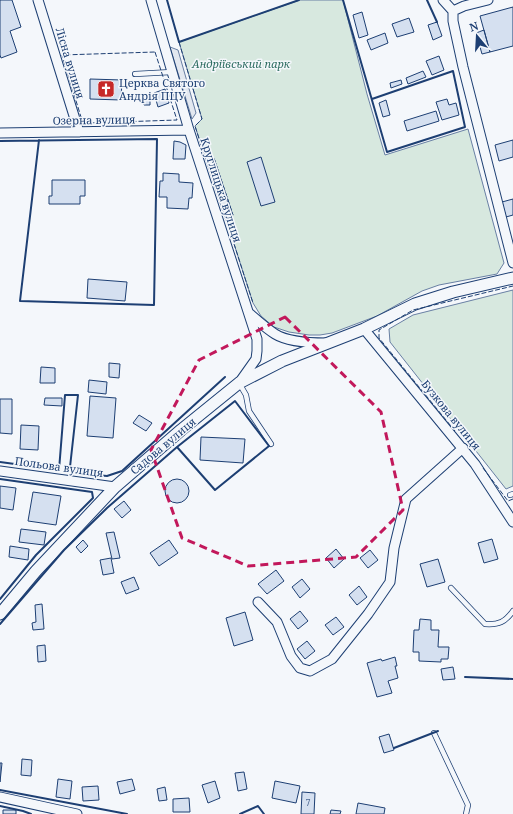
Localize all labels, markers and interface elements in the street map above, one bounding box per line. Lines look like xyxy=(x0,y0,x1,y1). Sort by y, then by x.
north arrow xyxy=(457,16,497,56)
text: N xyxy=(467,17,481,34)
street label: Лісна вулиця xyxy=(53,25,88,100)
park label: Андріївський парк xyxy=(191,56,291,71)
place label: Церква Святого Андрія ПЦУ xyxy=(119,75,205,103)
church icon: Церква Святого Андрія ПЦУ xyxy=(96,79,116,99)
street label: Озерна вулиця xyxy=(52,111,136,128)
street label: Круглицька вулиця xyxy=(197,136,245,244)
street label: Бузкова вулиця xyxy=(418,376,484,453)
street label: Садова вулиця xyxy=(127,414,199,478)
street label: Польова вулиця xyxy=(14,453,104,480)
house number: 7 xyxy=(305,796,311,809)

